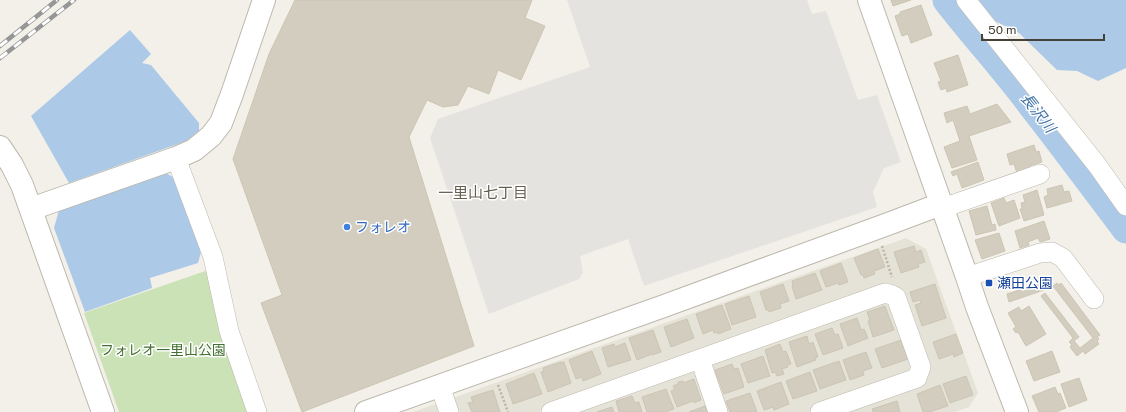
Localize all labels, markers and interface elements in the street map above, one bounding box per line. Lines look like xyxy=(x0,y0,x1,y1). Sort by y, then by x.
scale bar xyxy=(982,16,1104,42)
text: 50 m xyxy=(988,23,1016,37)
water label: 長沢川 xyxy=(1018,90,1060,137)
district label: 一里山七丁目 xyxy=(438,184,528,201)
place label: フォレオ xyxy=(355,219,411,235)
marker: フォレオ xyxy=(342,222,352,232)
place label: 瀬田公園 xyxy=(997,275,1053,291)
marker: 瀬田公園 xyxy=(984,278,994,288)
park label: フォレオ一里山公園 xyxy=(100,342,226,358)

